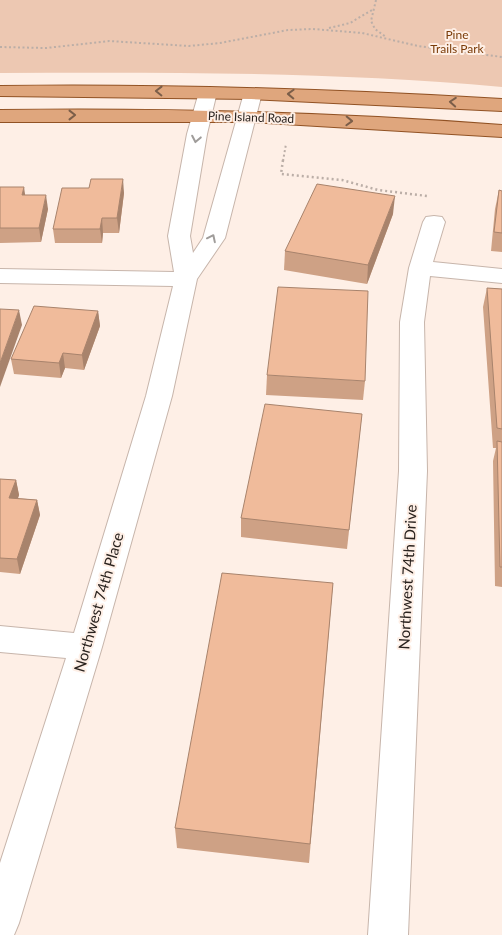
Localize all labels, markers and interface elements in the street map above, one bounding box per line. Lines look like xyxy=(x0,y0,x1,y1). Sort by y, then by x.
park label: Pine Trails Park xyxy=(430,27,485,56)
one-way arrow xyxy=(155,86,162,96)
one-way arrow xyxy=(287,89,295,100)
one-way arrow xyxy=(449,96,457,107)
street label: Pine Island Road xyxy=(208,108,294,126)
one-way arrow xyxy=(68,110,76,120)
one-way arrow xyxy=(345,115,353,126)
one-way arrow xyxy=(191,135,202,144)
one-way arrow xyxy=(206,234,216,243)
street label: Northwest 74th Drive xyxy=(394,504,420,650)
street label: Northwest 74th Place xyxy=(69,530,127,674)

